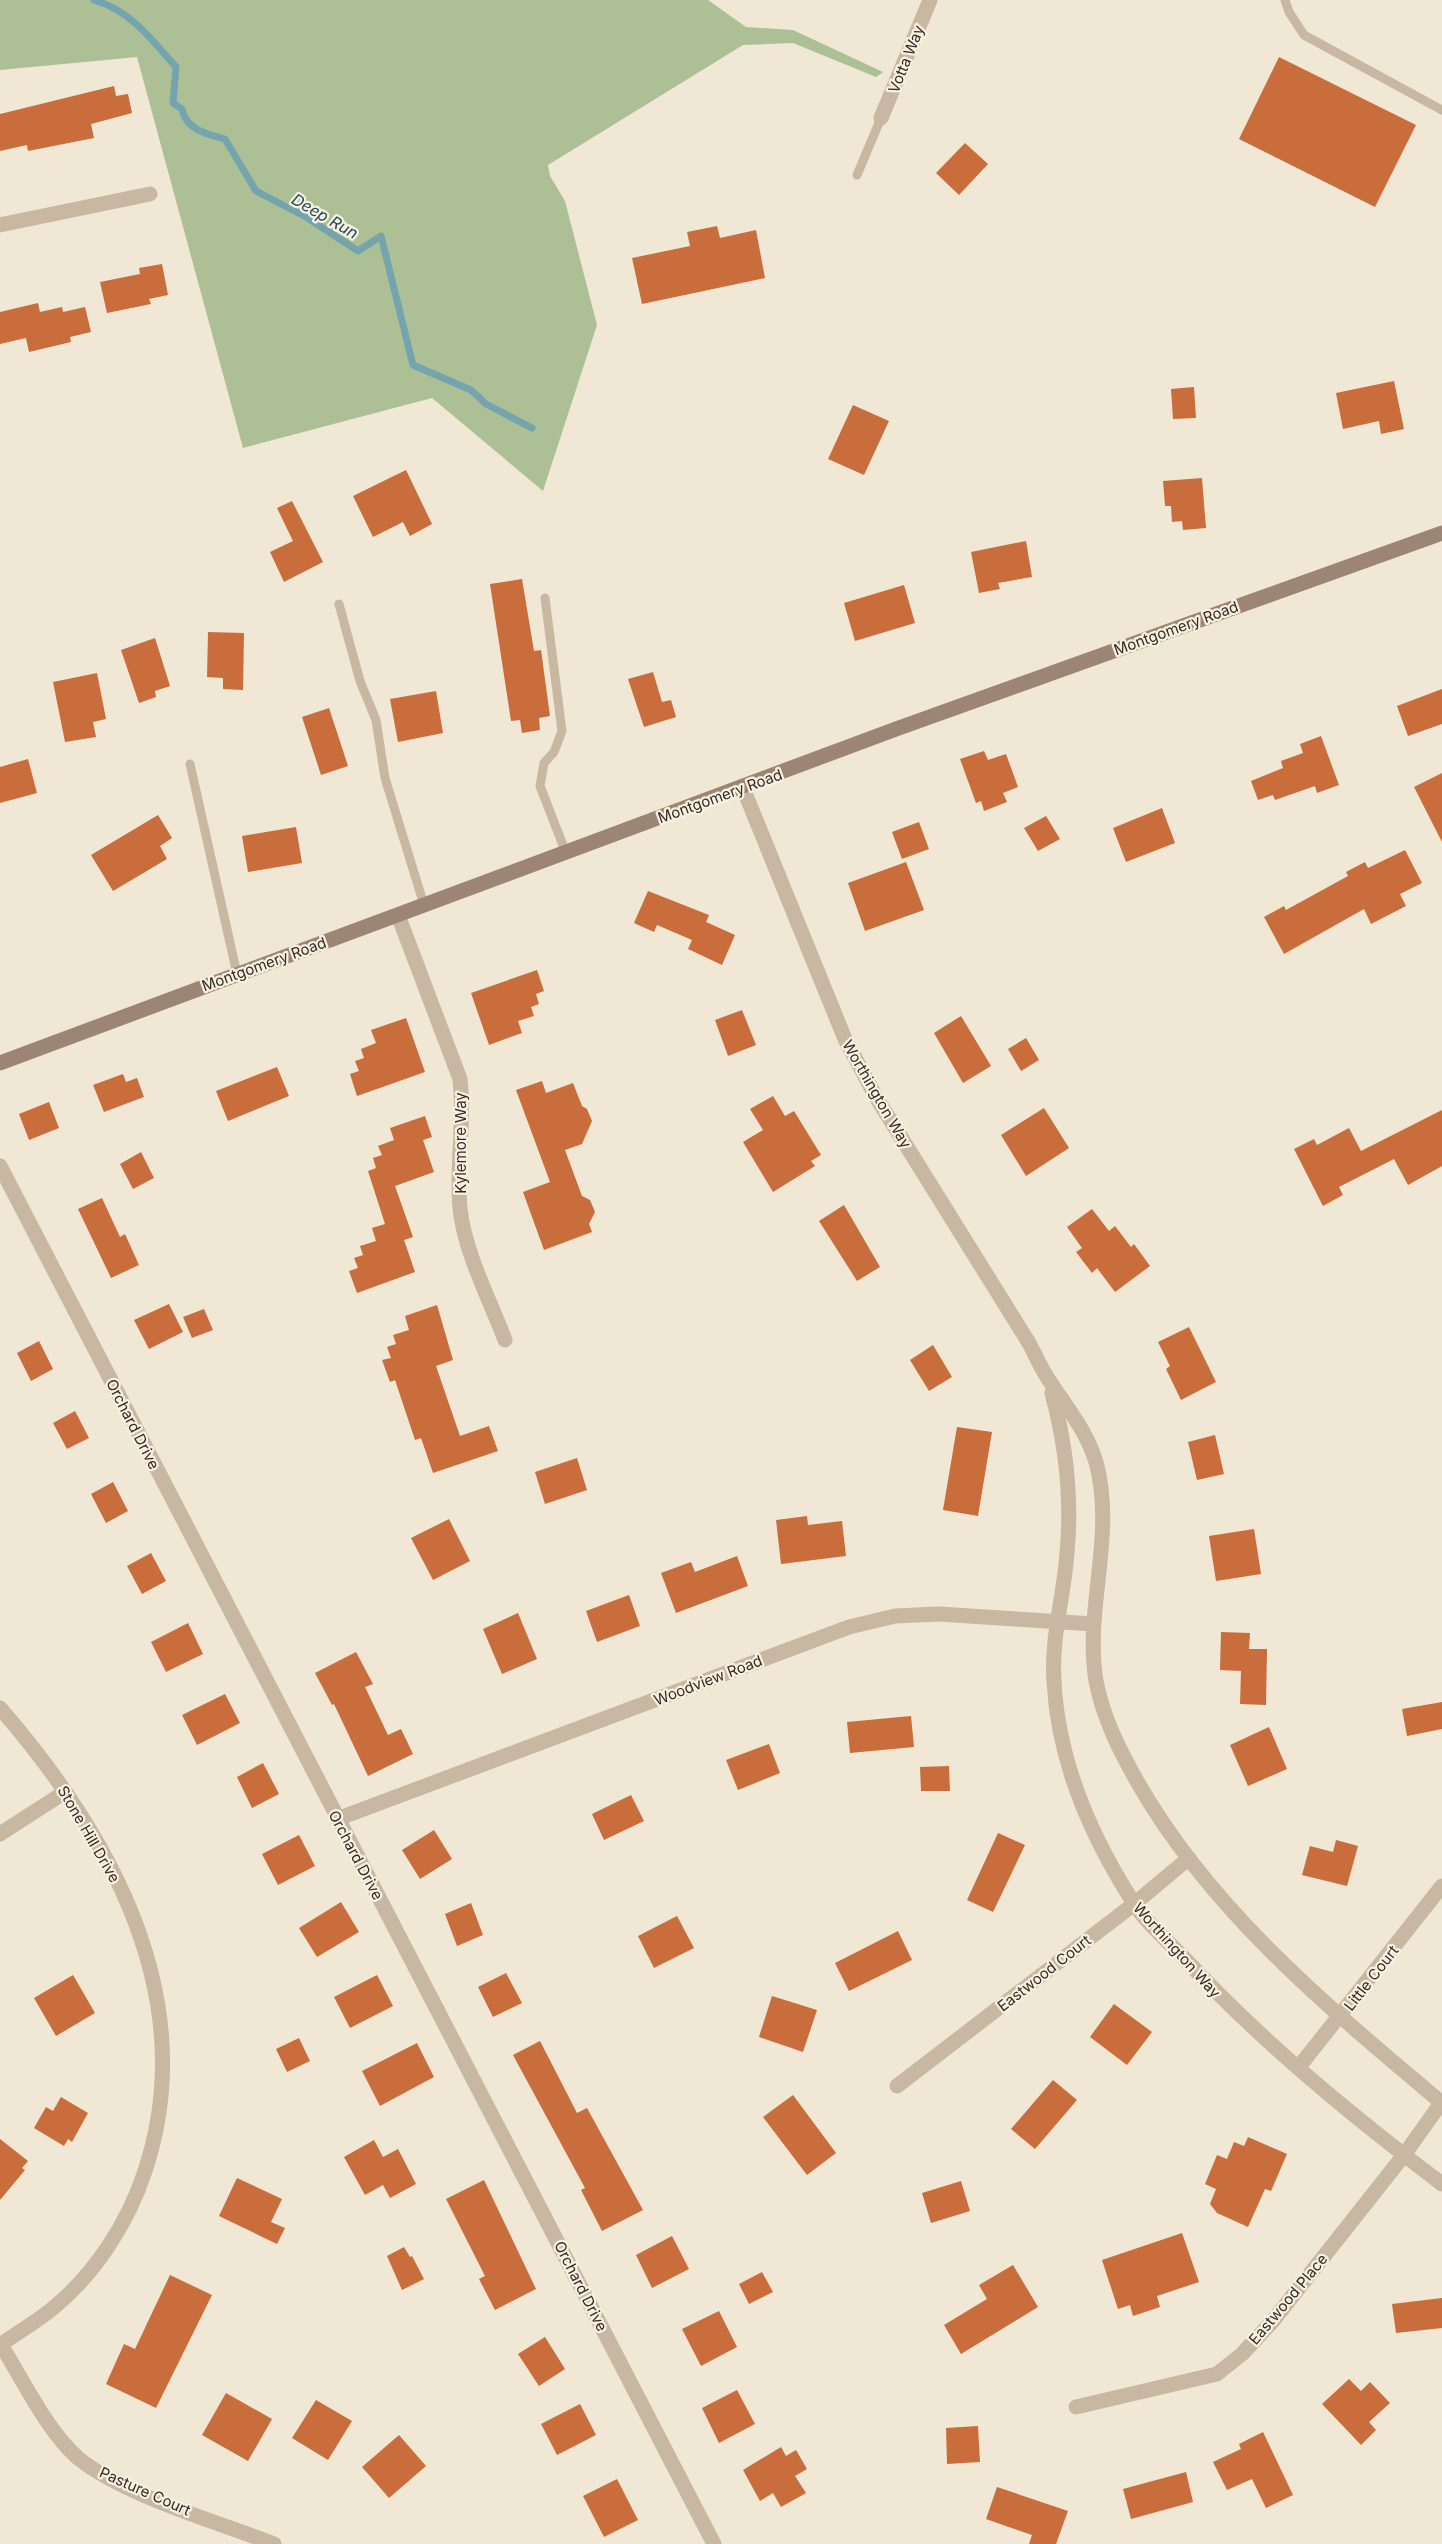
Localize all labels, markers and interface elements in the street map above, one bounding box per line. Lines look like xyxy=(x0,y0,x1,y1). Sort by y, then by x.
street label: Votta Way xyxy=(884,22,928,96)
water label: Deep Run xyxy=(288,189,362,243)
street label: Montgomery Road xyxy=(1111,597,1241,659)
street label: Montgomery Road xyxy=(655,765,785,827)
street label: Montgomery Road xyxy=(199,933,329,995)
street label: Worthington Way xyxy=(838,1036,916,1152)
street label: Kylemore Way xyxy=(451,1092,470,1194)
street label: Orchard Drive xyxy=(102,1376,164,1472)
street label: Woodview Road xyxy=(651,1651,765,1709)
street label: Stone Hill Drive xyxy=(54,1782,124,1886)
street label: Orchard Drive xyxy=(324,1807,388,1903)
street label: Worthington Way xyxy=(1129,1898,1225,2002)
street label: Eastwood Court xyxy=(993,1931,1095,2015)
street label: Little Court xyxy=(1340,1941,1402,2014)
street label: Orchard Drive xyxy=(550,2238,612,2334)
street label: Eastwood Place xyxy=(1244,2250,1332,2348)
street label: Pasture Court xyxy=(97,2462,194,2520)

